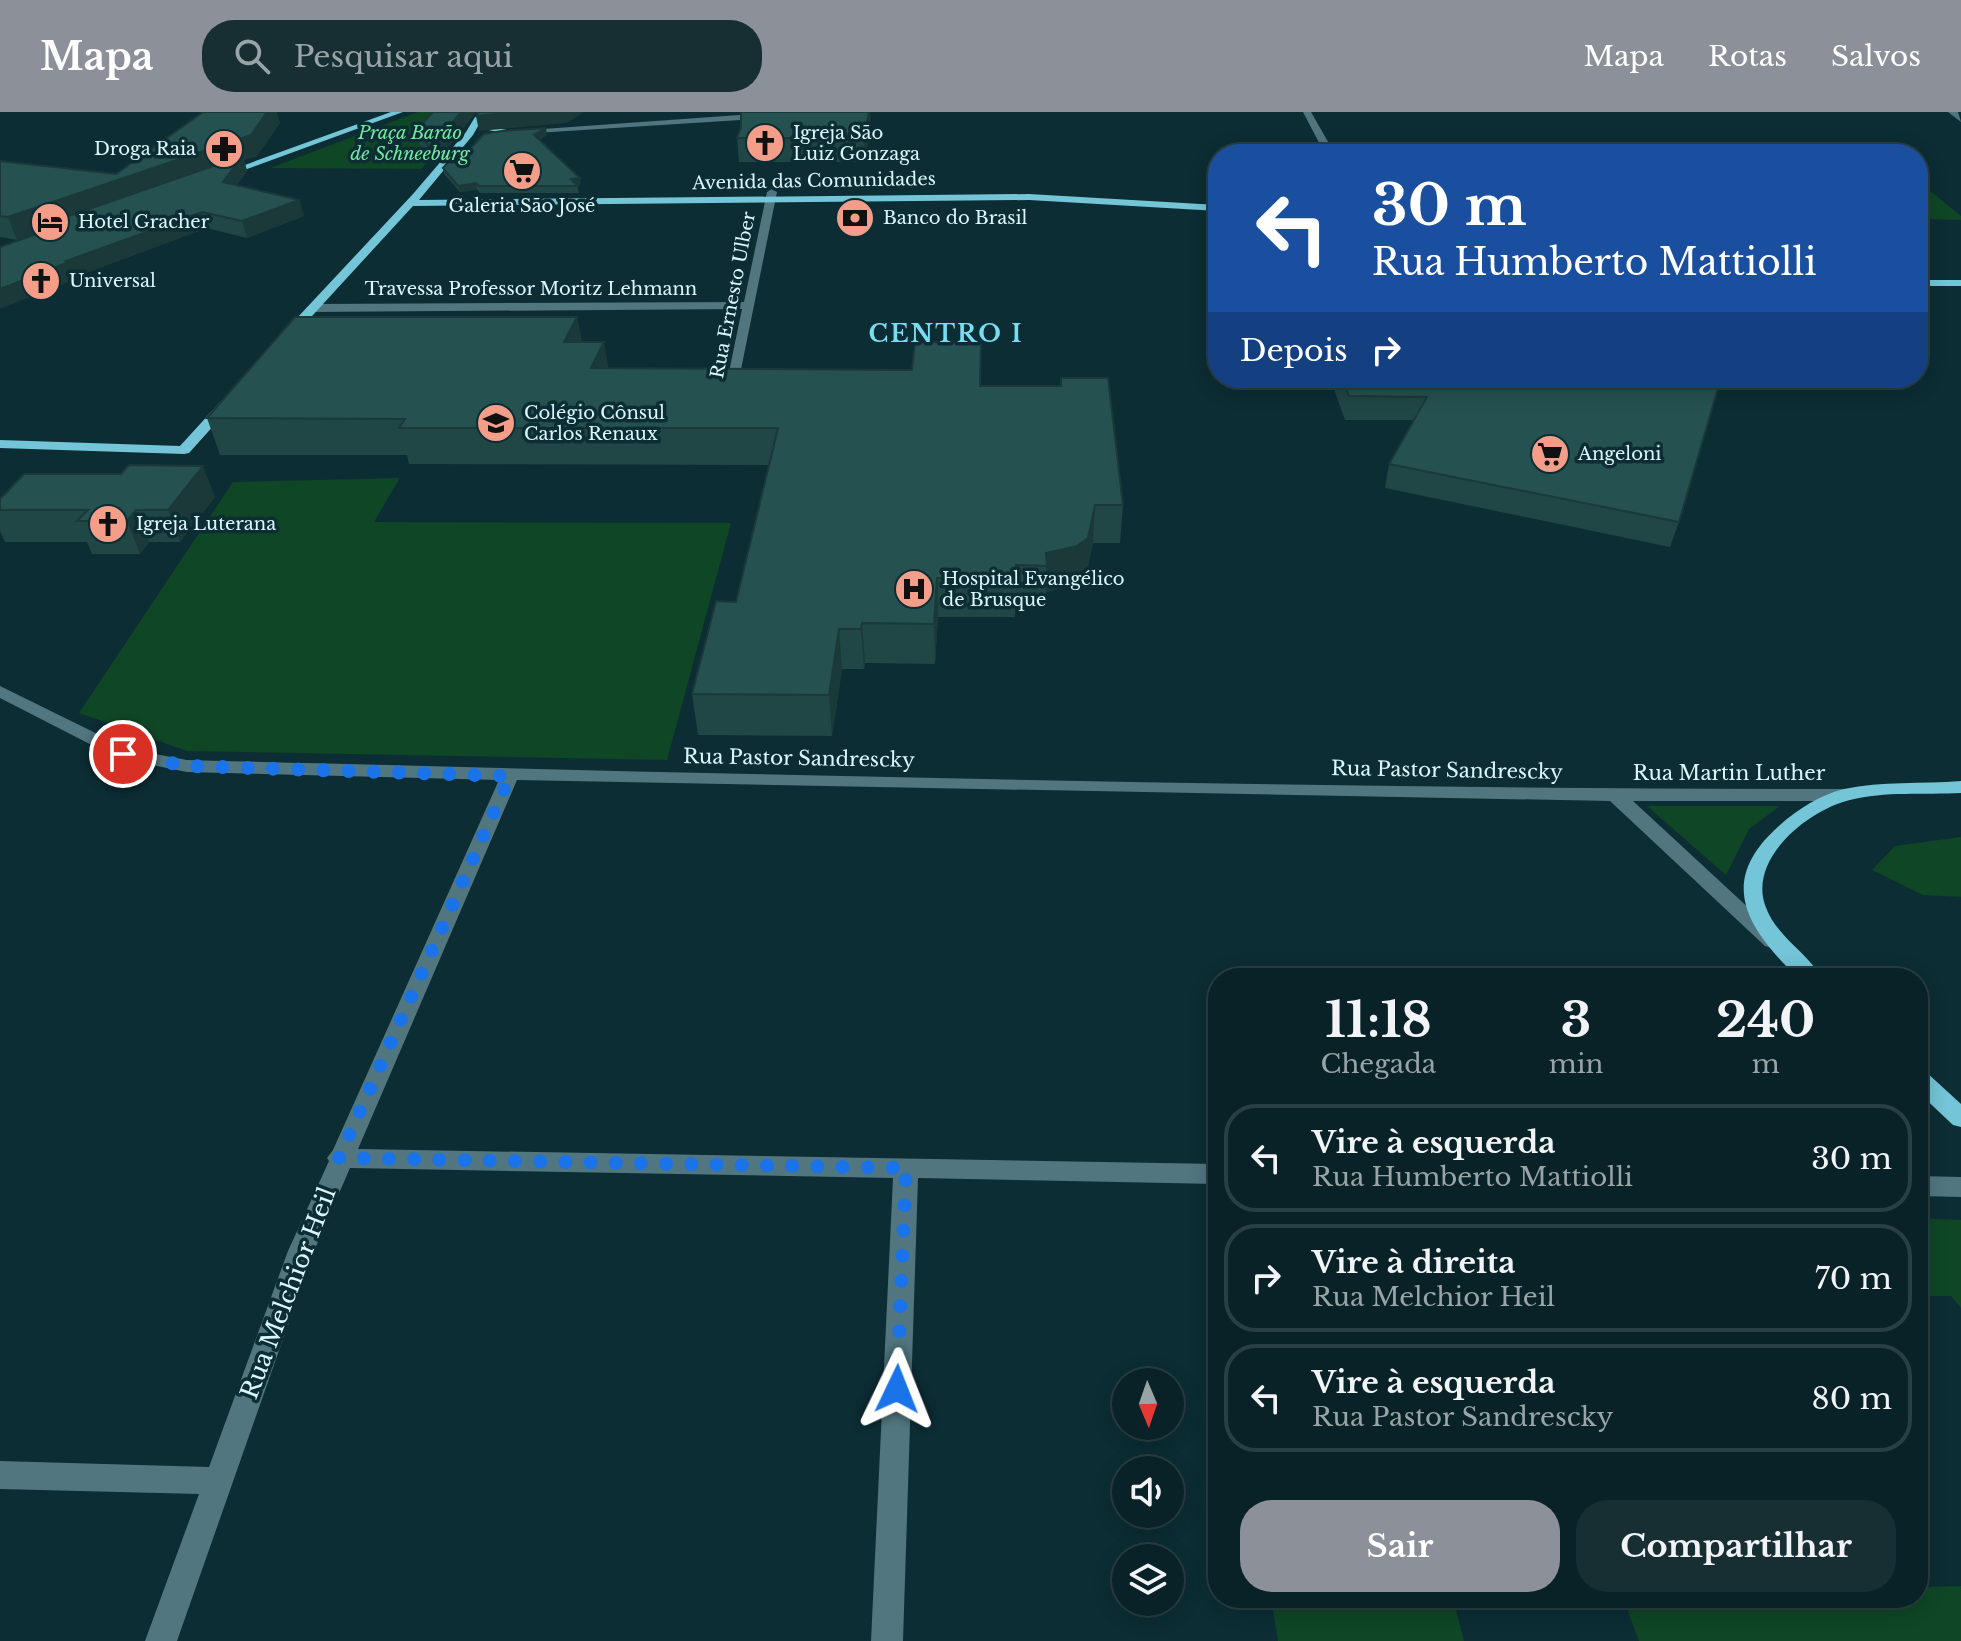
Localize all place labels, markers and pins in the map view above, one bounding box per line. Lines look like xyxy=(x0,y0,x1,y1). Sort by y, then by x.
church icon: Igreja São Luiz Gonzaga xyxy=(744,122,786,164)
place label: Igreja São Luiz Gonzaga xyxy=(793,122,920,165)
pharmacy icon: Droga Raia xyxy=(203,128,245,170)
place label: Droga Raia xyxy=(94,138,196,160)
supermarket icon: Galeria São José xyxy=(501,150,543,192)
place label: Galeria São José xyxy=(449,195,595,217)
bank icon: Banco do Brasil xyxy=(834,197,876,239)
hotel icon: Hotel Gracher xyxy=(29,201,71,243)
place label: Banco do Brasil xyxy=(883,207,1028,229)
place label: Hotel Gracher xyxy=(78,211,210,233)
church icon: Universal xyxy=(20,260,62,302)
place label: Universal xyxy=(69,270,156,292)
school or university icon: Colégio Cônsul Carlos Renaux xyxy=(475,402,517,444)
place label: Colégio Cônsul Carlos Renaux xyxy=(524,402,665,445)
supermarket icon: Angeloni xyxy=(1529,433,1571,475)
place label: Angeloni xyxy=(1577,443,1661,465)
church icon: Igreja Luterana xyxy=(87,503,129,545)
place label: Igreja Luterana xyxy=(136,513,276,535)
hospital icon: Hospital Evangélico de Brusque xyxy=(893,568,935,610)
place label: Hospital Evangélico de Brusque xyxy=(942,568,1125,611)
pin xyxy=(89,720,157,788)

